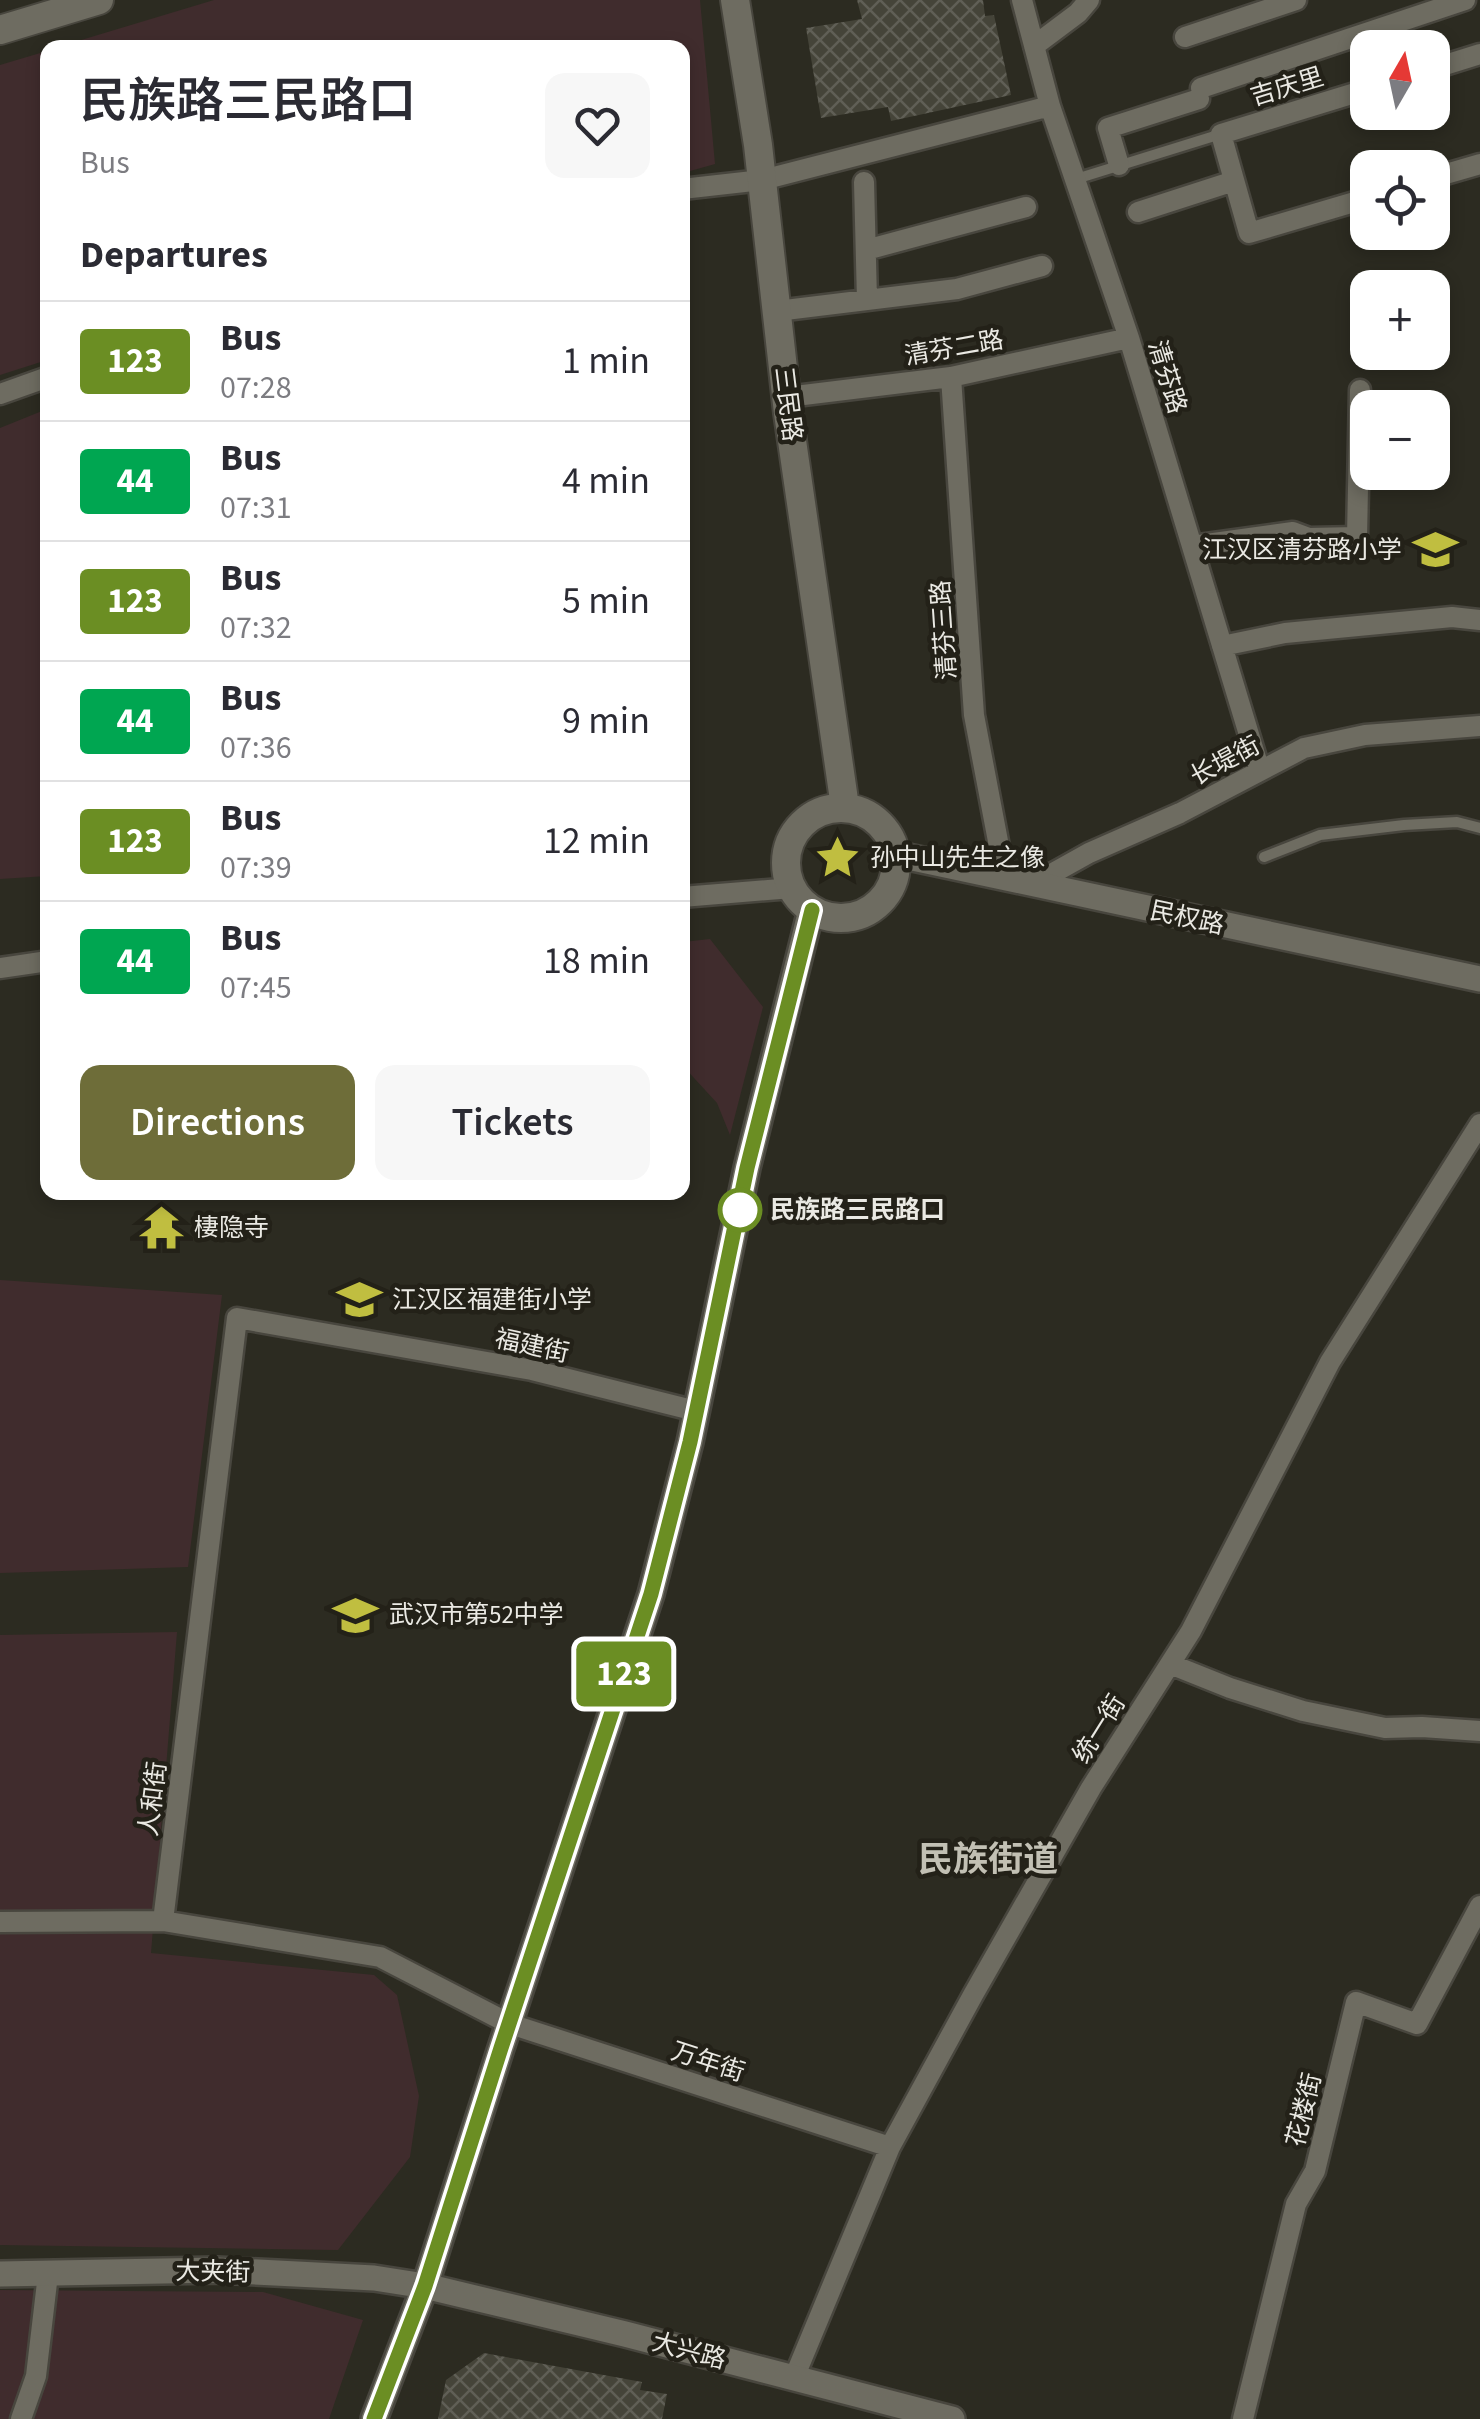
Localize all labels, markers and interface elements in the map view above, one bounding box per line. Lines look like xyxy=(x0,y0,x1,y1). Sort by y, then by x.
north arrow xyxy=(1350,30,1450,130)
map controls xyxy=(1350,30,1450,490)
street label: 吉庆里 xyxy=(1246,59,1328,115)
text: 民族路三民路口 xyxy=(80,68,416,136)
button: heart xyxy=(545,73,650,178)
text: Bus xyxy=(80,140,130,186)
button: locate xyxy=(1350,150,1450,250)
text: Departures xyxy=(80,228,268,282)
button: + xyxy=(1350,270,1450,370)
text: Bus xyxy=(220,311,281,365)
street label: 清芬二路 xyxy=(902,322,1006,374)
text: 1 min xyxy=(562,334,650,388)
text: 123 xyxy=(107,336,163,386)
street label: 清芬路 xyxy=(1139,336,1195,418)
text: 07:28 xyxy=(220,365,292,411)
street label: 三民路 xyxy=(766,365,810,443)
button: − xyxy=(1350,390,1450,490)
text: Bus xyxy=(220,431,281,485)
text: 4 min xyxy=(562,454,650,508)
text: 44 xyxy=(117,456,153,506)
text: 07:31 xyxy=(220,485,292,531)
school or university icon: 江汉区清芬路小学 xyxy=(1411,526,1459,574)
place label: 江汉区清芬路小学 xyxy=(1202,532,1402,568)
text: Bus xyxy=(220,551,281,605)
text: 5 min xyxy=(562,574,650,628)
text: 123 xyxy=(107,576,163,626)
street label: 清芬三路 xyxy=(923,579,965,681)
text: 07:32 xyxy=(220,605,292,651)
text: Bus xyxy=(220,671,281,725)
text: 9 min xyxy=(562,694,650,748)
text: 44 xyxy=(117,696,153,746)
text: 07:36 xyxy=(220,725,292,771)
street label: 长堤街 xyxy=(1183,727,1267,795)
text: Bus xyxy=(220,791,281,845)
text: 12 min xyxy=(543,814,650,868)
text: 123 xyxy=(107,816,163,866)
place icon: 孙中山先生之像 xyxy=(813,834,861,882)
place label: 孙中山先生之像 xyxy=(870,840,1045,876)
text: 07:39 xyxy=(220,845,292,891)
street label: 民权路 xyxy=(1147,893,1227,943)
text: Bus xyxy=(220,911,281,965)
text: 18 min xyxy=(543,934,650,988)
text: 44 xyxy=(117,936,153,986)
text: 07:45 xyxy=(220,965,292,1011)
button: Directions xyxy=(80,1065,355,1180)
button: Tickets xyxy=(375,1065,650,1180)
marker: 民族路三民路口 xyxy=(719,1189,761,1231)
place label: 民族路三民路口 xyxy=(770,1192,945,1228)
temple icon: 棲隐寺 xyxy=(137,1204,185,1252)
place label: 棲隐寺 xyxy=(194,1210,269,1246)
school or university icon: 江汉区福建街小学 xyxy=(335,1276,383,1324)
place label: 江汉区福建街小学 xyxy=(392,1282,592,1318)
street label: 福建街 xyxy=(492,1321,572,1371)
school or university icon: 武汉市第52中学 xyxy=(332,1591,380,1639)
place label: 武汉市第52中学 xyxy=(389,1597,564,1633)
line badge: 123 xyxy=(566,1642,682,1706)
text: 123 xyxy=(596,1649,652,1699)
street label: 统一街 xyxy=(1064,1688,1134,1770)
street label: 人和街 xyxy=(131,1760,175,1838)
district label: 民族街道 xyxy=(918,1835,1058,1885)
street label: 万年街 xyxy=(667,2033,749,2091)
street label: 花楼街 xyxy=(1277,2069,1331,2151)
street label: 大夹街 xyxy=(175,2253,251,2291)
street label: 大兴路 xyxy=(648,2324,730,2378)

